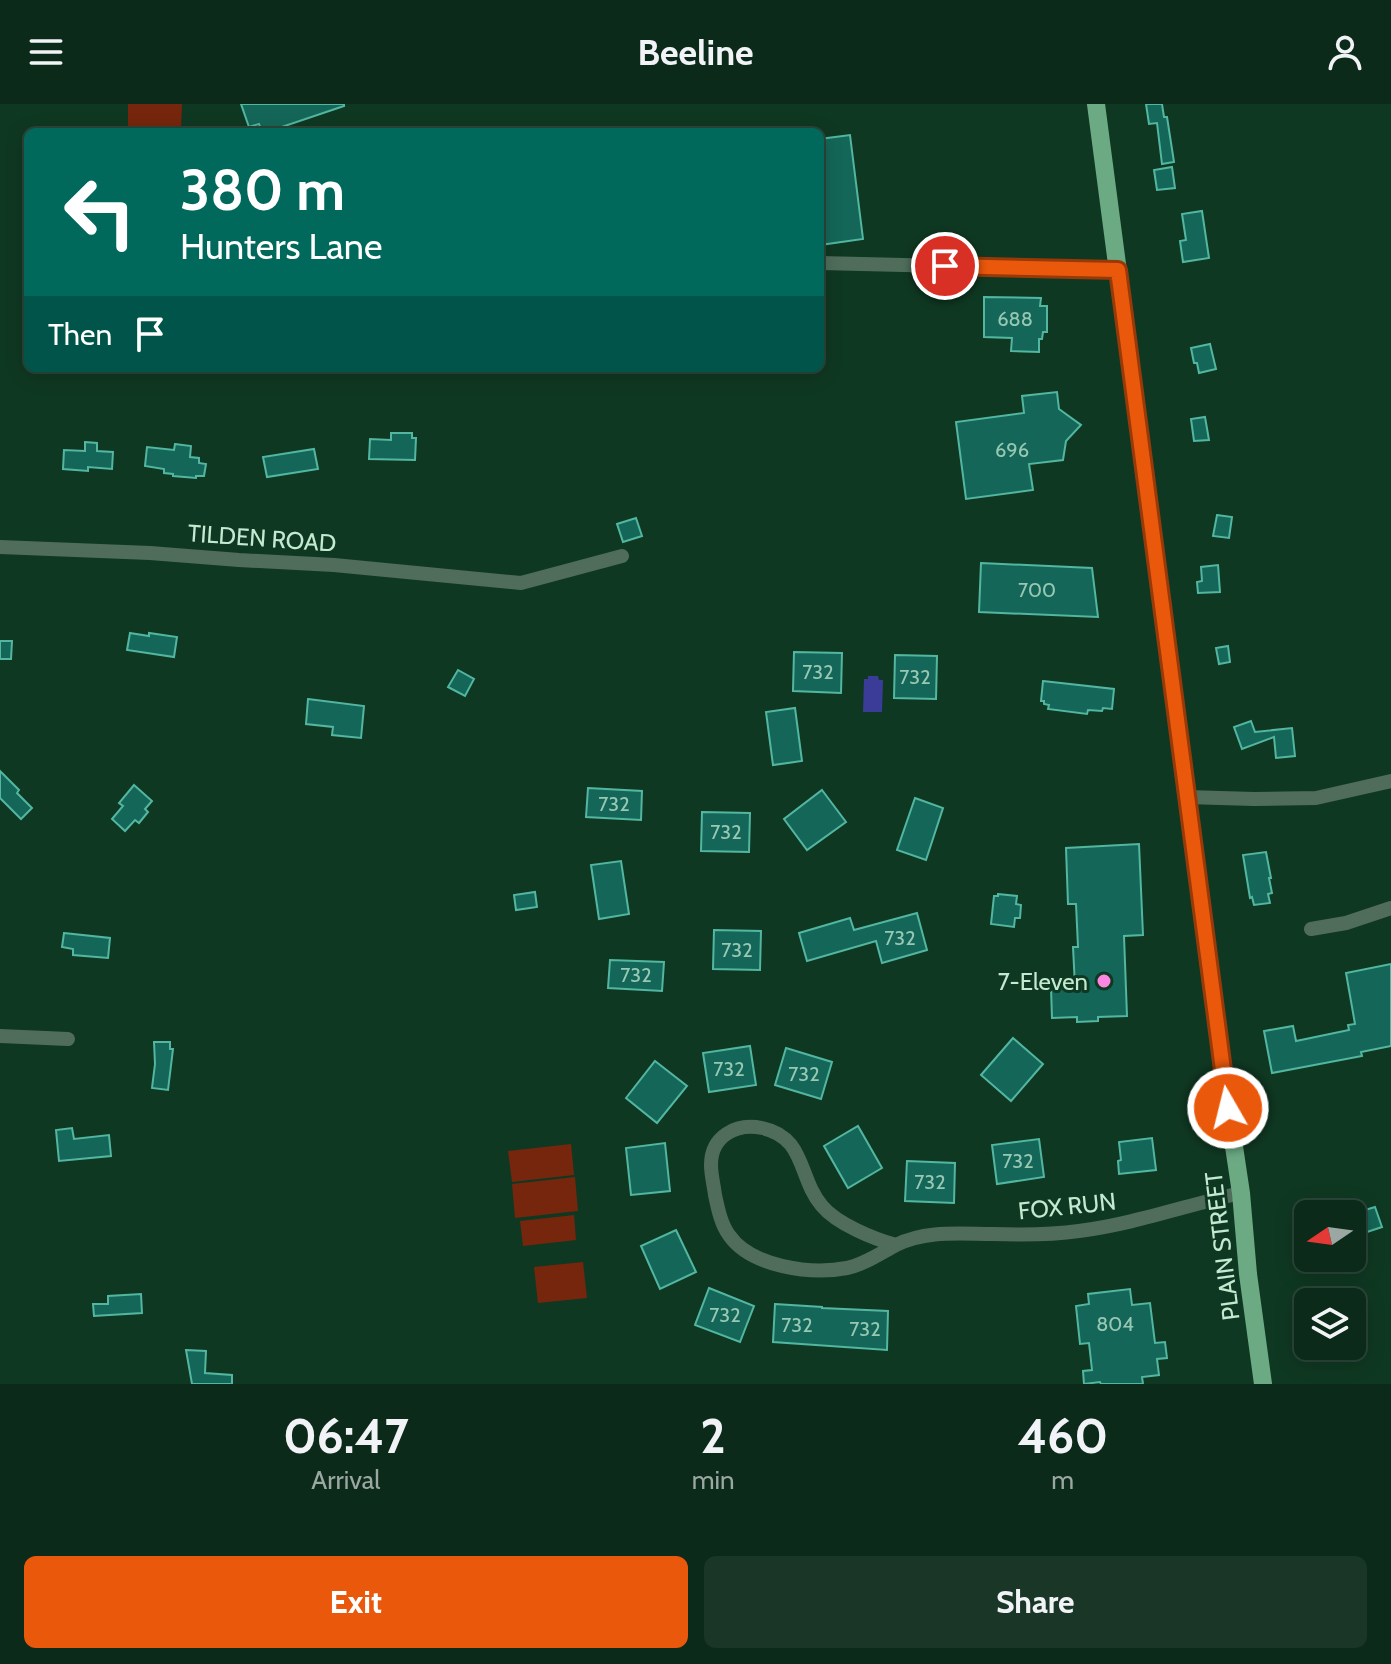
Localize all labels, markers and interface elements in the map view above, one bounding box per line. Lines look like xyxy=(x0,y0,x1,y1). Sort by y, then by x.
icon: menu xyxy=(24,30,68,74)
text: Beeline xyxy=(637,30,754,74)
icon: person xyxy=(1323,30,1367,74)
text: 380 m xyxy=(180,156,345,224)
icon: left xyxy=(48,160,152,264)
text: Hunters Lane xyxy=(180,224,382,268)
pin xyxy=(911,232,979,300)
icon: arrive xyxy=(923,244,967,288)
house number: 688 xyxy=(997,307,1033,331)
icon: arrive xyxy=(128,312,172,356)
text: Then xyxy=(48,316,112,353)
house number: 696 xyxy=(995,438,1029,462)
street label: TILDEN ROAD xyxy=(187,518,337,558)
house number: 700 xyxy=(1018,578,1056,602)
house number: 732 xyxy=(802,660,834,684)
house number: 732 xyxy=(899,665,931,689)
house number: 732 xyxy=(598,792,630,816)
house number: 732 xyxy=(710,820,742,844)
house number: 732 xyxy=(884,926,916,950)
house number: 732 xyxy=(721,938,753,962)
house number: 732 xyxy=(620,963,652,987)
place label: 7-Eleven xyxy=(998,967,1088,996)
marker: 7-Eleven xyxy=(1095,972,1113,990)
house number: 732 xyxy=(713,1057,745,1081)
house number: 732 xyxy=(788,1062,820,1086)
position arrow xyxy=(1186,1066,1270,1150)
house number: 732 xyxy=(1002,1149,1034,1173)
house number: 732 xyxy=(914,1170,946,1194)
street label: PLAIN STREET xyxy=(1198,1170,1246,1322)
street label: FOX RUN xyxy=(1016,1186,1118,1226)
north arrow xyxy=(1294,1200,1366,1272)
map controls xyxy=(1294,1200,1366,1360)
button: layers xyxy=(1294,1288,1366,1360)
house number: 732 xyxy=(709,1303,741,1327)
house number: 804 xyxy=(1096,1312,1134,1336)
house number: 732 xyxy=(781,1313,813,1337)
house number: 732 xyxy=(849,1317,881,1341)
text: 06:47 xyxy=(283,1407,409,1465)
text: 2 xyxy=(700,1407,726,1465)
text: 460 xyxy=(1017,1407,1108,1465)
text: Arrival xyxy=(311,1464,380,1496)
text: min xyxy=(692,1464,734,1496)
text: m xyxy=(1051,1464,1074,1496)
button: Exit xyxy=(24,1556,688,1648)
button: Share xyxy=(704,1556,1367,1648)

